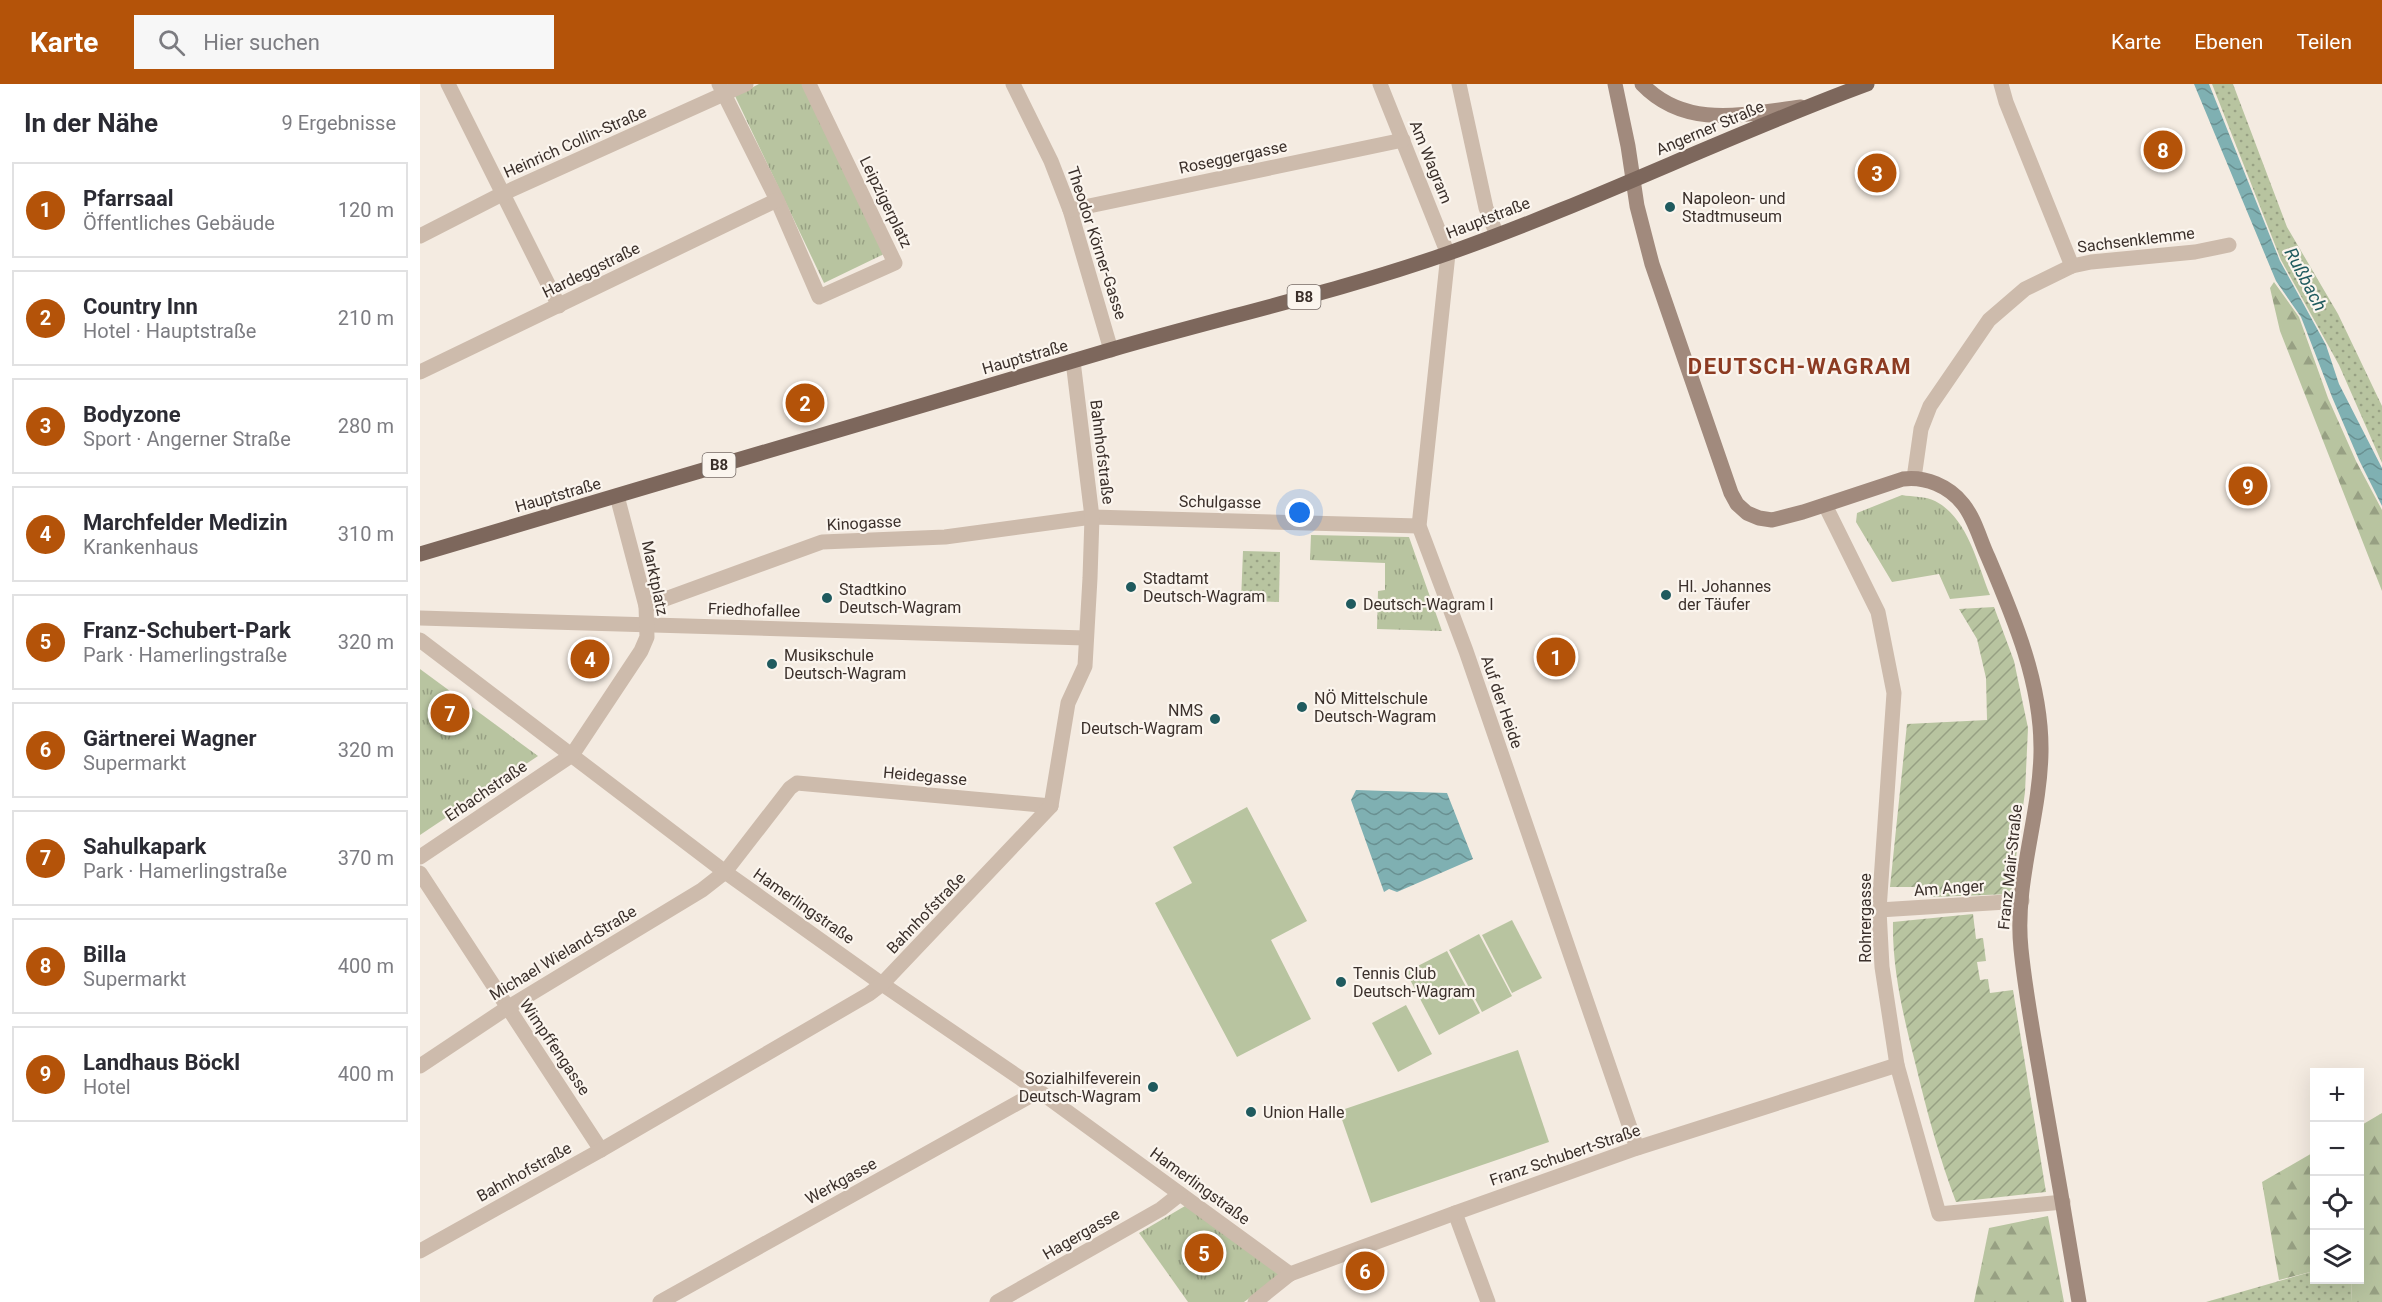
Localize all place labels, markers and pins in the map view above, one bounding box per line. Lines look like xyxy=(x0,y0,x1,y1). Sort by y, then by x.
pin: 8 xyxy=(2144,128,2182,172)
pin: 3 xyxy=(1858,150,1896,196)
place label: Napoleon- und Stadtmuseum xyxy=(1682,189,1786,226)
marker: Napoleon- und Stadtmuseum xyxy=(1663,200,1677,214)
pin: 2 xyxy=(786,380,824,426)
pin: 9 xyxy=(2228,464,2268,508)
place label: Stadtamt Deutsch-Wagram xyxy=(1143,569,1265,606)
place label: Hl. Johannes der Täufer xyxy=(1678,577,1771,614)
place label: Stadtkino Deutsch-Wagram xyxy=(839,580,961,617)
marker: Stadtamt Deutsch-Wagram xyxy=(1124,580,1138,594)
marker: Hl. Johannes der Täufer xyxy=(1659,588,1673,602)
marker: Stadtkino Deutsch-Wagram xyxy=(820,591,834,605)
place label: Deutsch-Wagram I xyxy=(1363,595,1494,614)
marker: Deutsch-Wagram I xyxy=(1344,597,1358,611)
pin: 1 xyxy=(1536,634,1576,680)
pin: 4 xyxy=(570,636,610,682)
place label: Musikschule Deutsch-Wagram xyxy=(784,646,906,683)
marker: Musikschule Deutsch-Wagram xyxy=(765,657,779,671)
place label: NÖ Mittelschule Deutsch-Wagram xyxy=(1314,689,1436,726)
pin: 7 xyxy=(430,690,470,736)
marker: NÖ Mittelschule Deutsch-Wagram xyxy=(1295,700,1309,714)
place label: NMS Deutsch-Wagram xyxy=(1081,701,1203,738)
marker: NMS Deutsch-Wagram xyxy=(1208,712,1222,726)
place label: Tennis Club Deutsch-Wagram xyxy=(1353,964,1475,1001)
marker: Tennis Club Deutsch-Wagram xyxy=(1334,975,1348,989)
place label: Sozialhilfeverein Deutsch-Wagram xyxy=(1019,1069,1141,1106)
marker: Sozialhilfeverein Deutsch-Wagram xyxy=(1146,1080,1160,1094)
place label: Union Halle xyxy=(1263,1103,1344,1122)
marker: Union Halle xyxy=(1244,1105,1258,1119)
pin: 5 xyxy=(1184,1230,1224,1276)
pin: 6 xyxy=(1346,1248,1384,1294)

